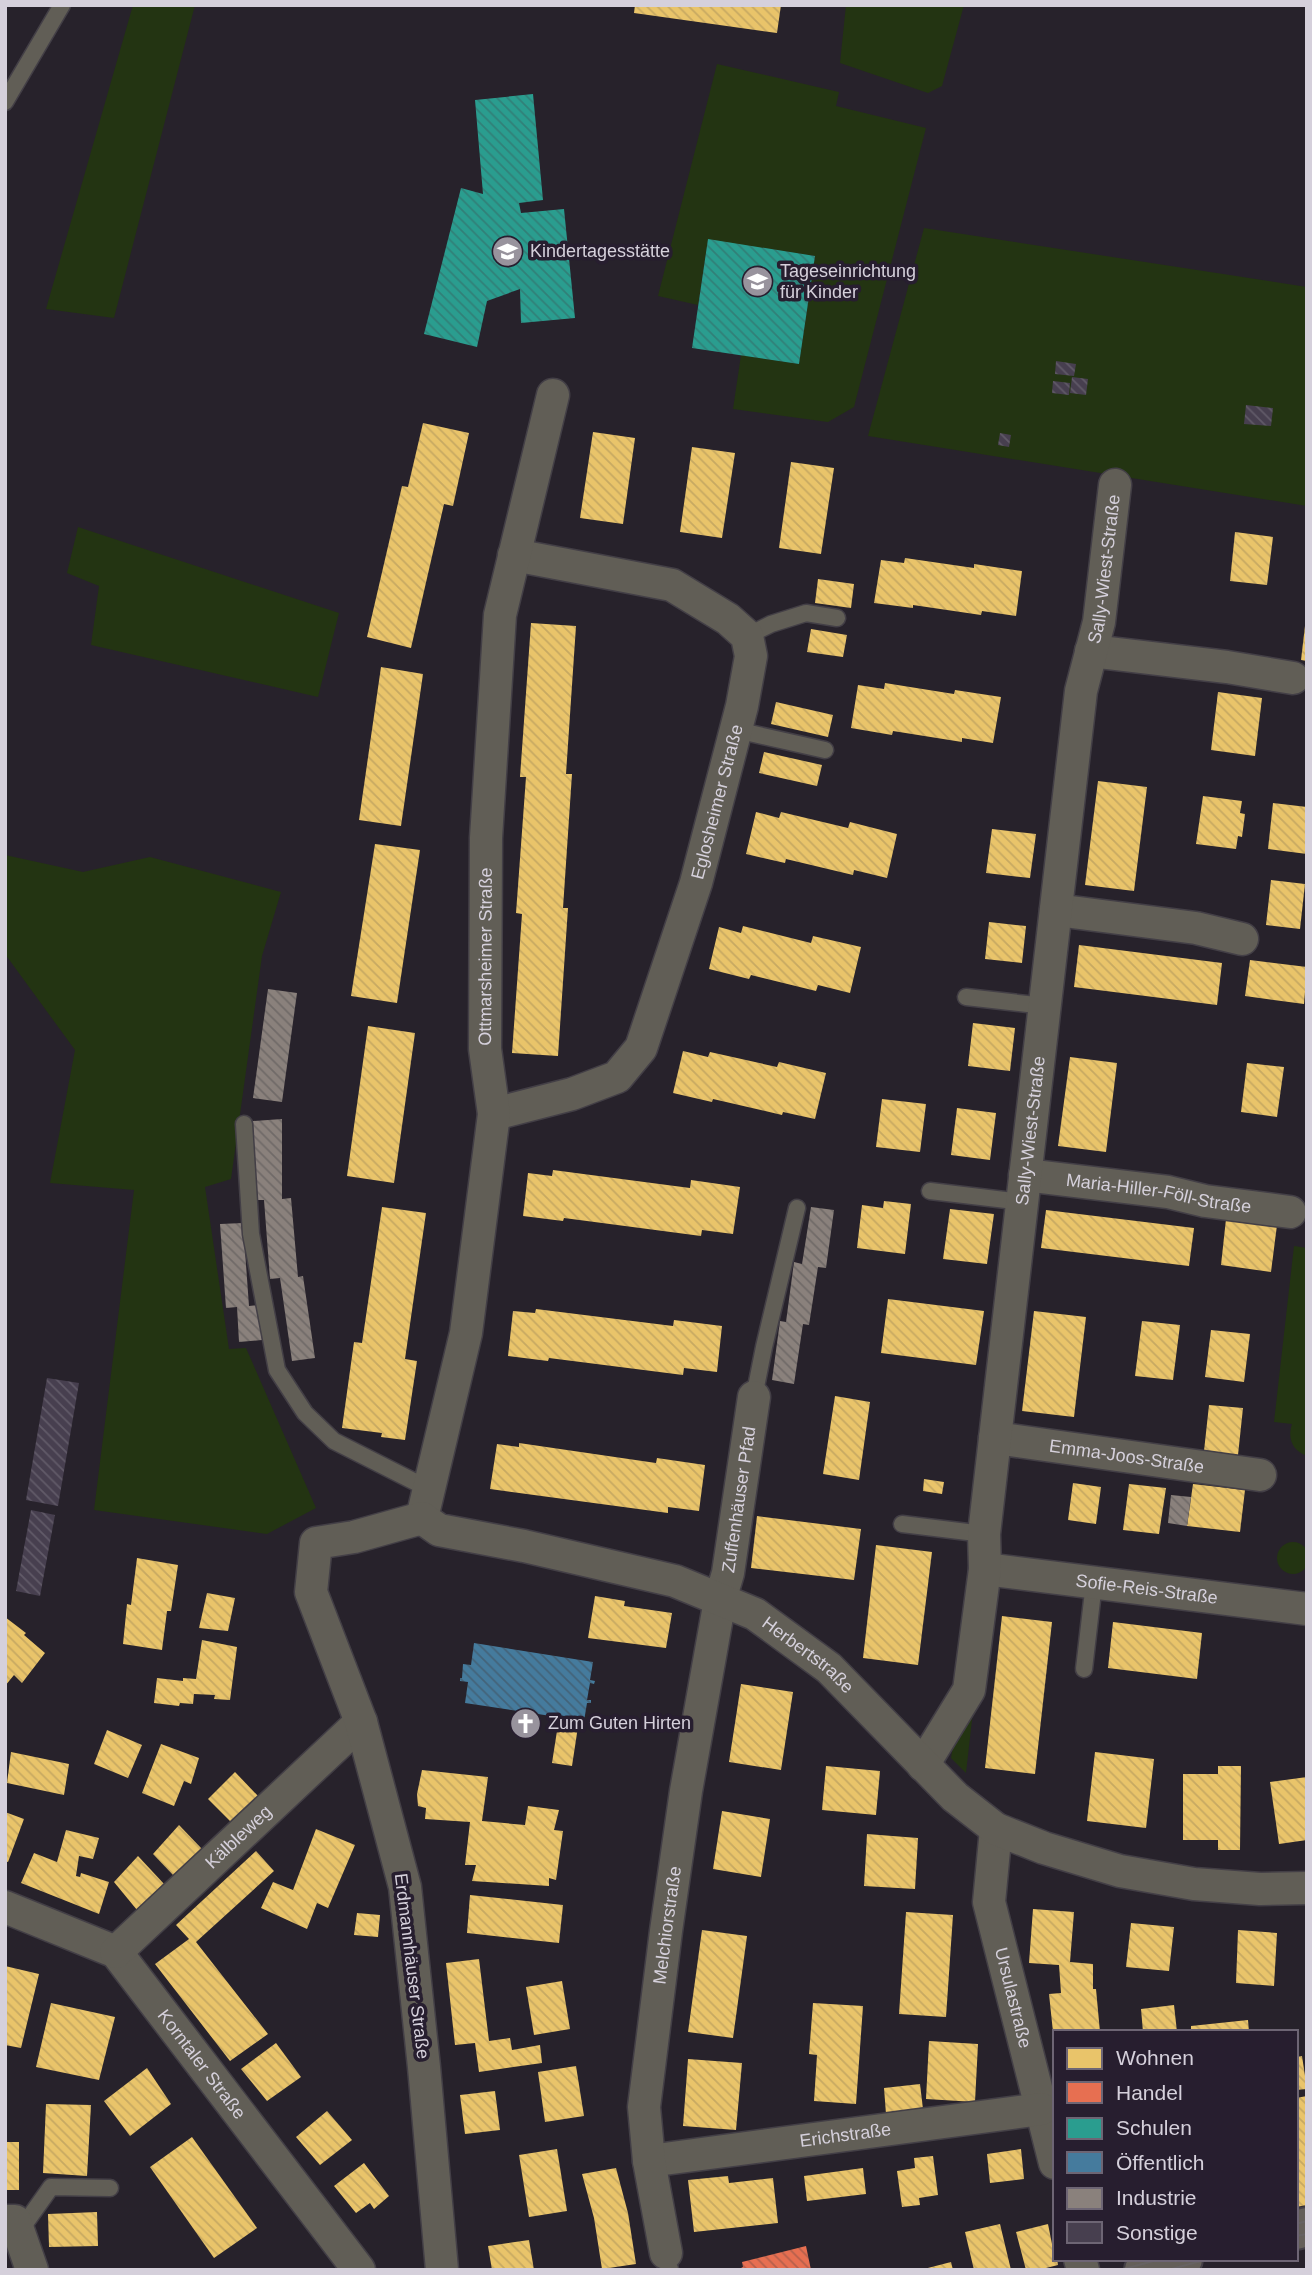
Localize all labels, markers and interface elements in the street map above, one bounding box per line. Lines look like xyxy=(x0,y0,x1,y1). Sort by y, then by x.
school or university icon: Kindertagesstätte xyxy=(490,234,524,268)
place label: Kindertagesstätte xyxy=(530,241,670,261)
place label: Tageseinrichtung für Kinder xyxy=(780,261,916,302)
school or university icon: Tageseinrichtung für Kinder xyxy=(740,264,774,298)
street label: Sally-Wiest-Straße xyxy=(1084,494,1124,646)
street label: Eglosheimer Straße xyxy=(687,722,747,881)
street label: Ottmarsheimer Straße xyxy=(475,867,496,1046)
street label: Sally-Wiest-Straße xyxy=(1012,1055,1049,1206)
street label: Maria-Hiller-Föll-Straße xyxy=(1065,1170,1252,1217)
street label: Zuffenhäuser Pfad xyxy=(718,1425,760,1574)
street label: Emma-Joos-Straße xyxy=(1048,1436,1205,1477)
street label: Sofie-Reis-Straße xyxy=(1074,1570,1219,1608)
street label: Herbertstraße xyxy=(758,1613,858,1697)
church icon: Zum Guten Hirten xyxy=(508,1706,542,1740)
place label: Zum Guten Hirten xyxy=(548,1713,691,1733)
street label: Kälbleweg xyxy=(201,1801,276,1873)
street label: Melchiorstraße xyxy=(649,1865,685,1986)
street label: Erdmannhäuser Straße xyxy=(391,1872,433,2060)
street label: Ursulastraße xyxy=(991,1945,1036,2050)
street label: Korntaler Straße xyxy=(154,2006,250,2123)
legend xyxy=(1053,2030,1298,2261)
text: Wohnen xyxy=(1116,2046,1194,2069)
text: Handel xyxy=(1116,2081,1183,2104)
text: Schulen xyxy=(1116,2116,1192,2139)
street label: Erichstraße xyxy=(798,2119,892,2151)
text: Öffentlich xyxy=(1116,2151,1204,2174)
text: Industrie xyxy=(1116,2186,1197,2209)
text: Sonstige xyxy=(1116,2221,1198,2244)

